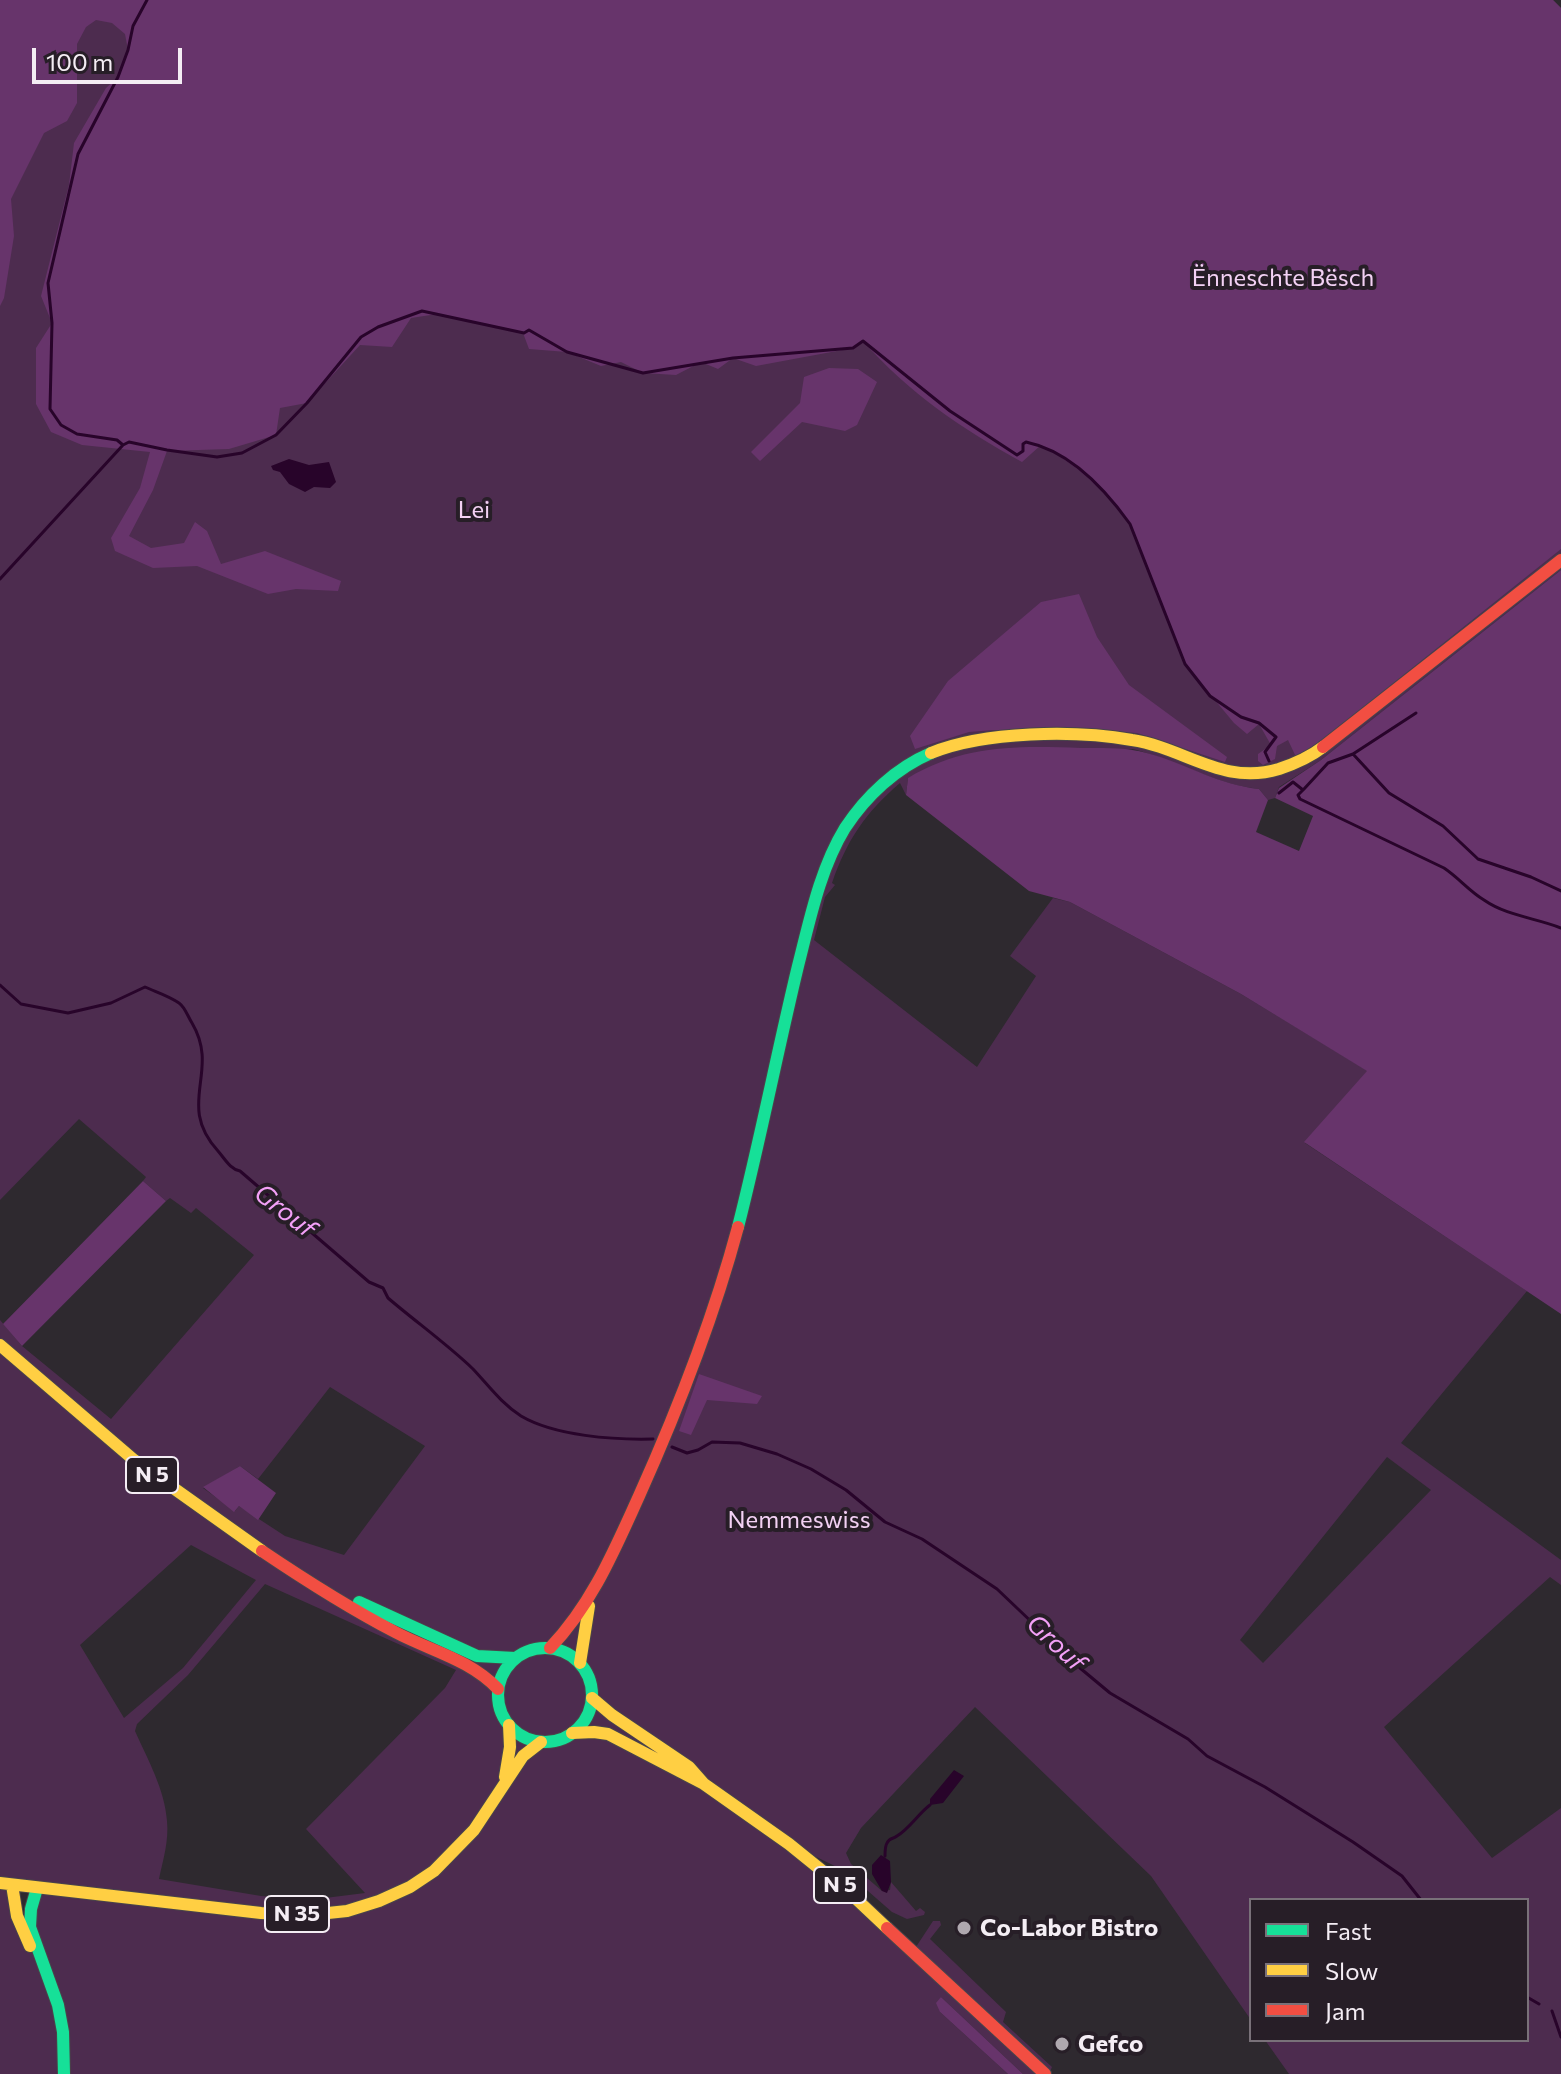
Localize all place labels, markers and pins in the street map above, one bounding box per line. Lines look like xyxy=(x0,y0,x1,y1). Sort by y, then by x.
place label: Co-Labor Bistro xyxy=(980,1914,1158,1942)
marker: Co-Labor Bistro xyxy=(955,1919,973,1937)
place label: Gefco xyxy=(1078,2030,1143,2058)
marker: Gefco xyxy=(1053,2035,1071,2053)

